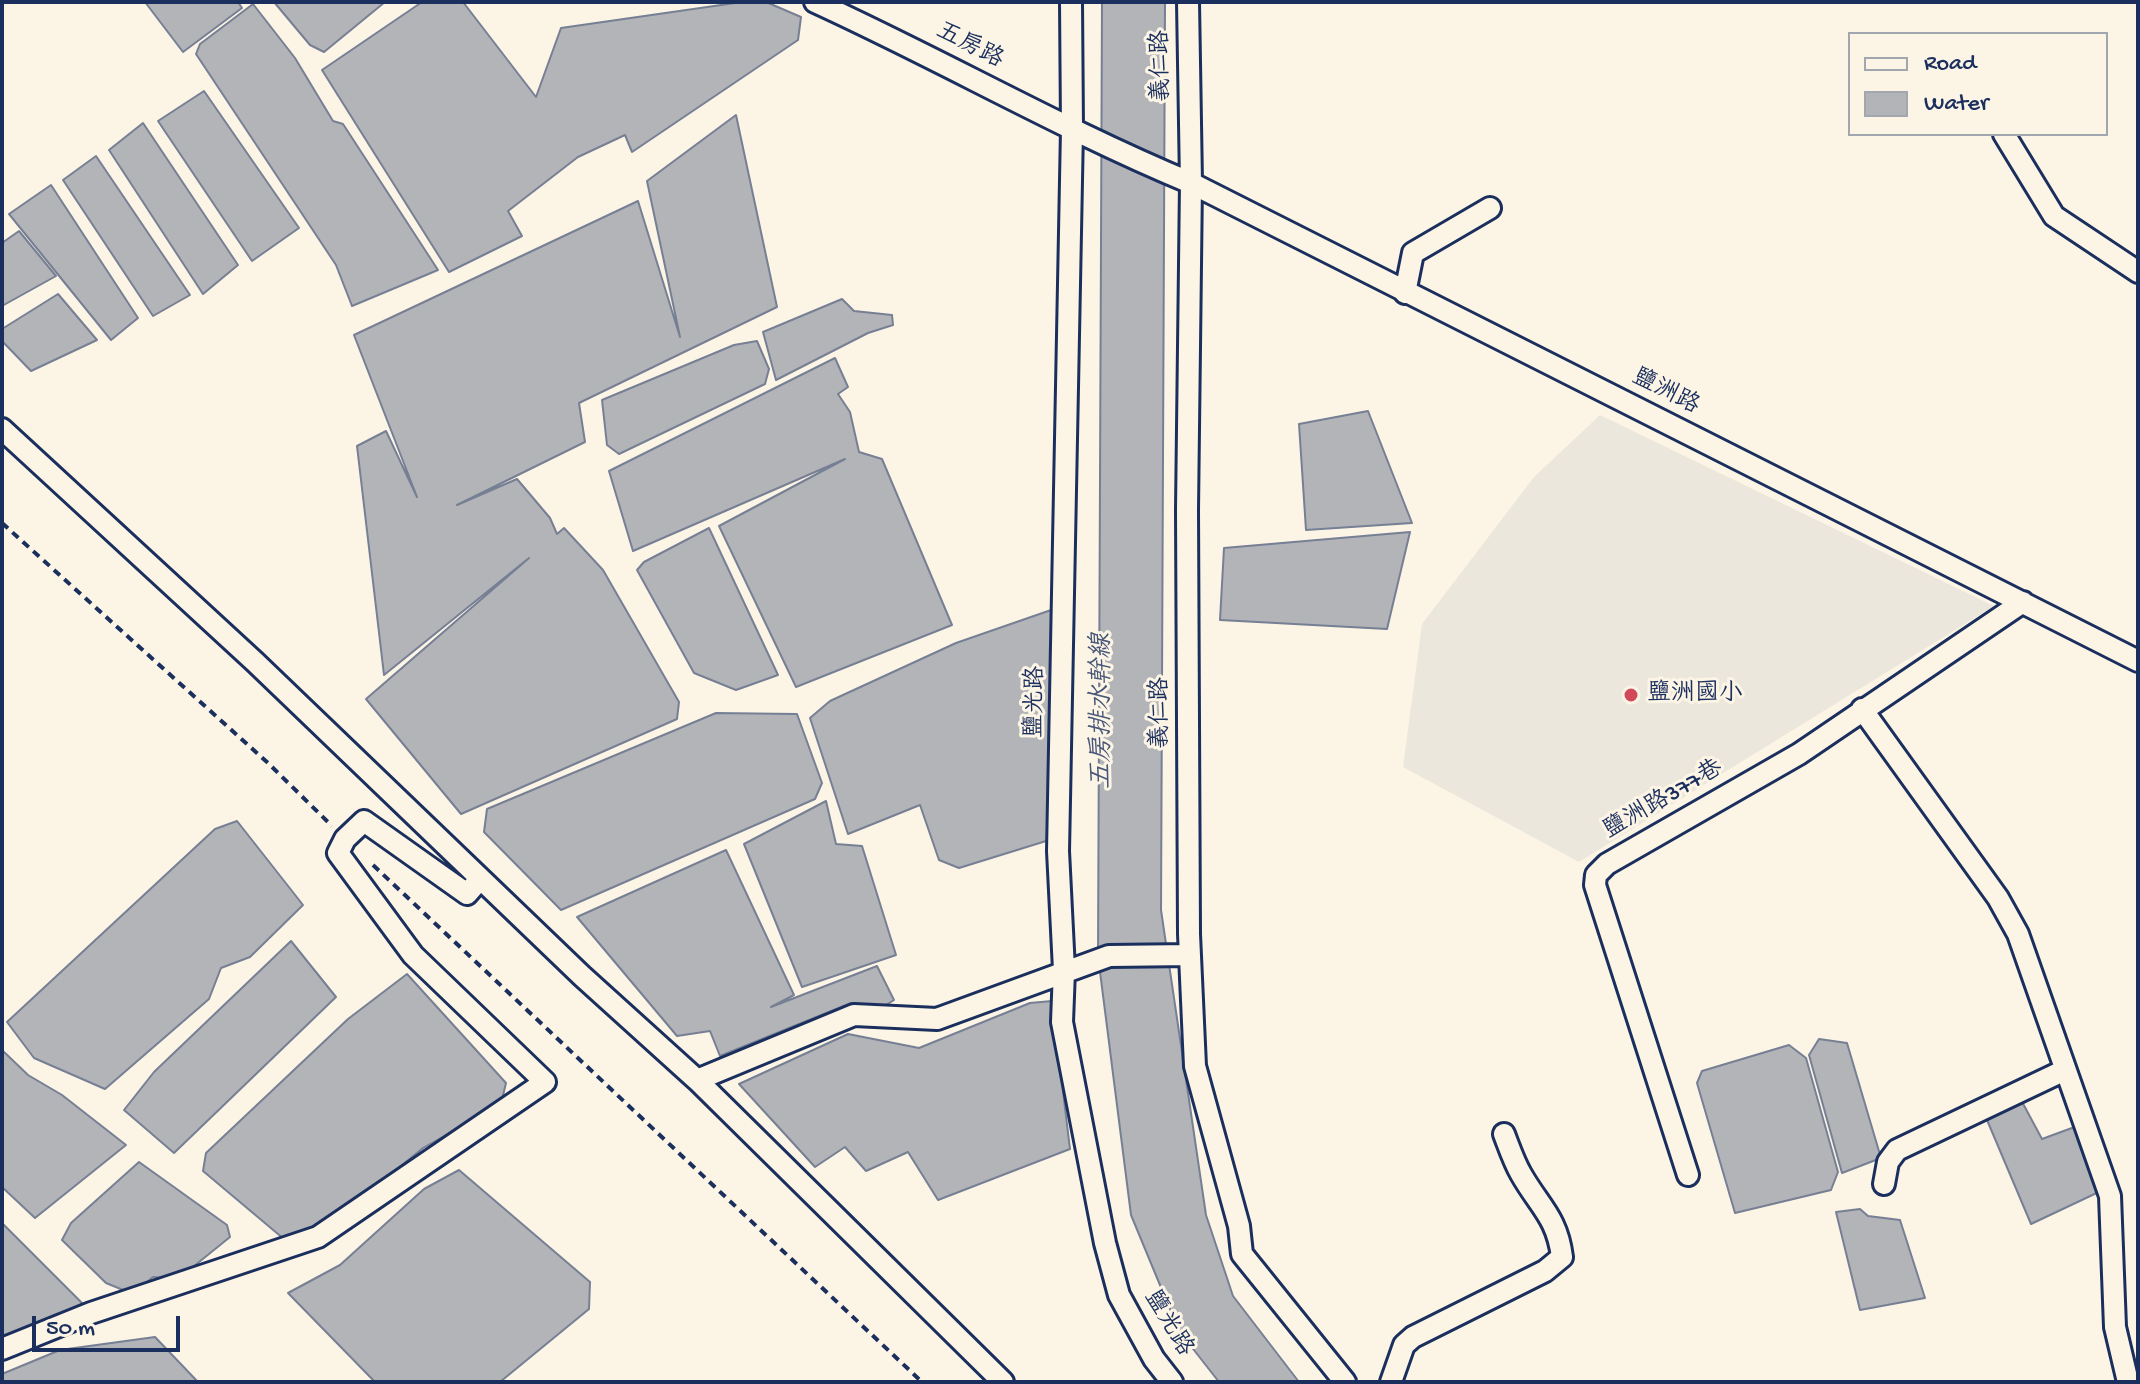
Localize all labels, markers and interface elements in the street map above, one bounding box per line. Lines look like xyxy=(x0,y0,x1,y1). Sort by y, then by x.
street label: 五房路 xyxy=(930,18,1008,76)
street label: 義仁路 xyxy=(1148,30,1178,102)
legend xyxy=(1848,32,2108,136)
text: Road xyxy=(1924,50,1976,79)
text: Water xyxy=(1924,90,1988,119)
street label: 鹽洲路 xyxy=(1626,364,1704,422)
water label: 五房排水幹線 xyxy=(1088,633,1120,789)
street label: 鹽光路 xyxy=(1022,666,1052,738)
street label: 義仁路 xyxy=(1148,677,1176,749)
place label: 鹽洲國小 xyxy=(1647,681,1743,709)
marker: 鹽洲國小 xyxy=(1622,686,1640,704)
street label: 鹽洲路377巷 xyxy=(1599,755,1729,847)
street label: 鹽光路 xyxy=(1136,1286,1198,1362)
scale bar xyxy=(36,1300,184,1350)
text: 50 m xyxy=(46,1315,95,1344)

